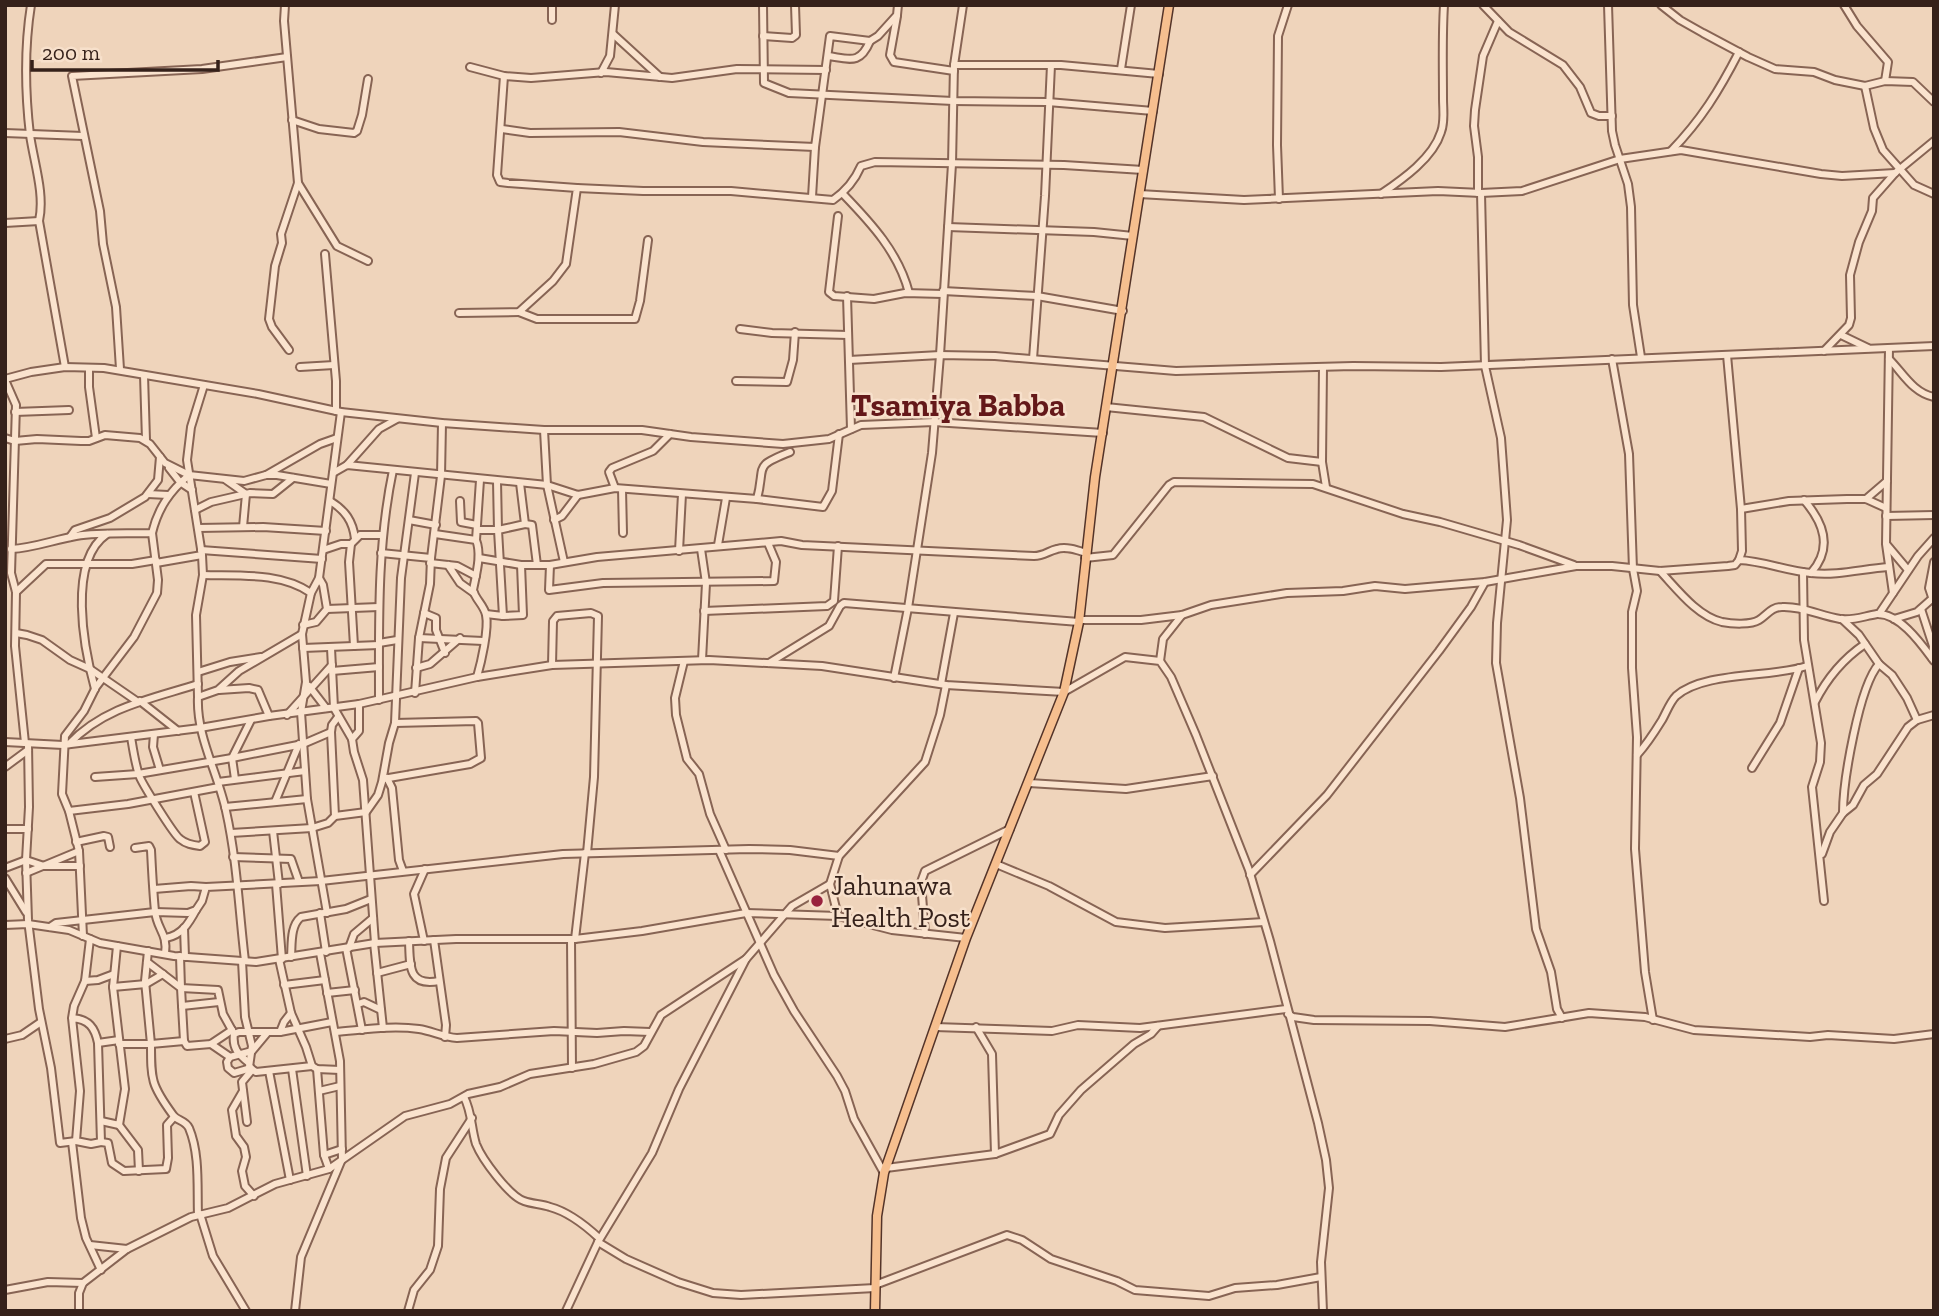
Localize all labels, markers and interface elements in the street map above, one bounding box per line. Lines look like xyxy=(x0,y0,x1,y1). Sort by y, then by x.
scale bar xyxy=(32,28,217,72)
text: 200 m xyxy=(42,40,100,65)
district label: Tsamiya Babba xyxy=(851,386,1065,424)
place label: Jahunawa Health Post xyxy=(831,869,971,934)
marker: Jahunawa Health Post xyxy=(809,893,825,909)

